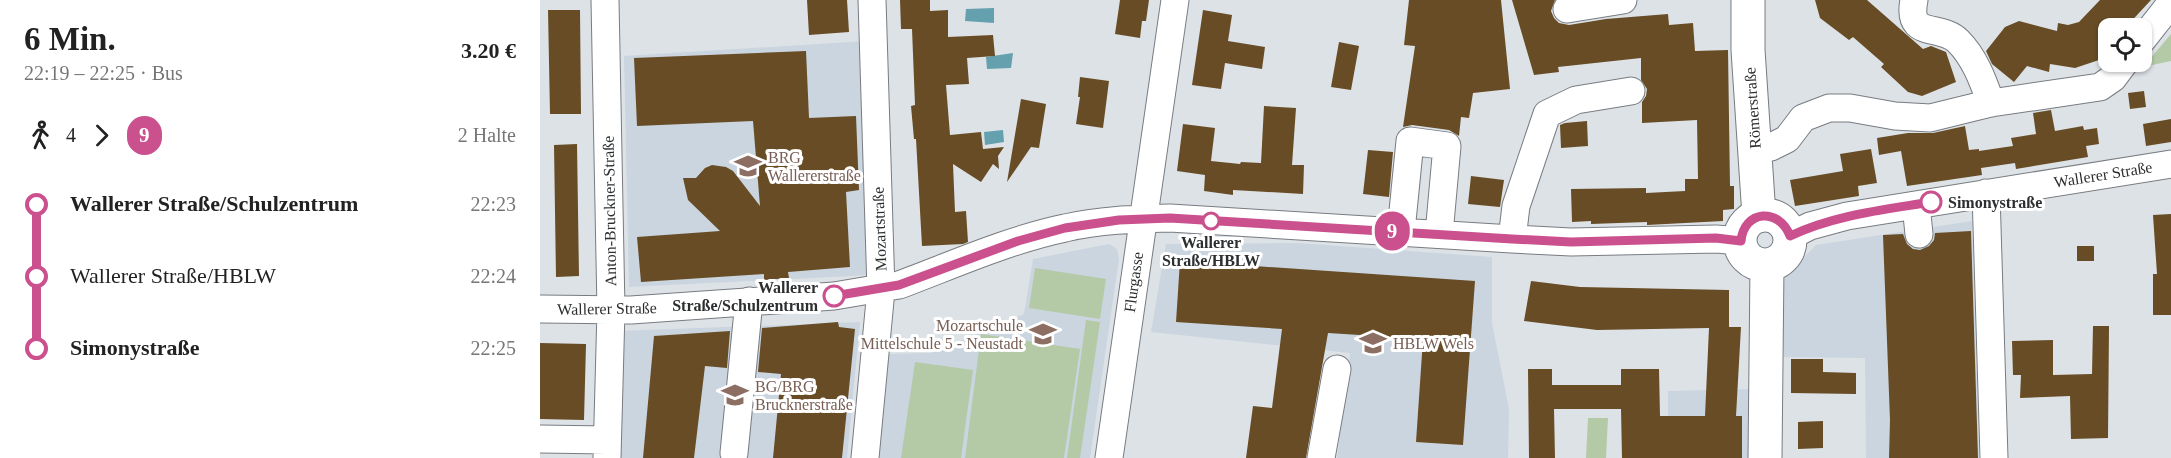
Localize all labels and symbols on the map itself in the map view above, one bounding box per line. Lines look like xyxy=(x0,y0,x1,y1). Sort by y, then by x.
street label: Römerstraße xyxy=(1741,67,1764,149)
street label: Anton-Bruckner-Straße xyxy=(600,135,619,287)
place label: BRG Wallererstraße xyxy=(768,149,861,184)
school or university icon: BRG Wallererstraße xyxy=(733,151,763,181)
street label: Wallerer Straße xyxy=(2053,158,2154,191)
street label: Mozartstraße xyxy=(870,187,889,271)
marker: Simonystraße xyxy=(1920,191,1942,213)
place label: Simonystraße xyxy=(1948,194,2042,212)
marker: Wallerer Straße/HBLW xyxy=(1202,212,1220,230)
line badge: 9 xyxy=(1372,212,1412,250)
place label: Wallerer Straße/HBLW xyxy=(1162,234,1260,269)
street label: Flurgasse xyxy=(1121,251,1147,314)
place label: Wallerer Straße/Schulzentrum xyxy=(672,279,819,314)
marker: Wallerer Straße/Schulzentrum xyxy=(823,285,845,307)
street label: Wallerer Straße xyxy=(557,299,657,318)
place label: Mozartschule Mittelschule 5 - Neustadt xyxy=(861,317,1024,352)
school or university icon: Mozartschule Mittelschule 5 - Neustadt xyxy=(1028,319,1058,349)
school or university icon: HBLW Wels xyxy=(1358,328,1388,358)
place label: HBLW Wels xyxy=(1393,335,1474,352)
place label: BG/BRG Brucknerstraße xyxy=(755,378,853,413)
school or university icon: BG/BRG Brucknerstraße xyxy=(720,380,750,410)

